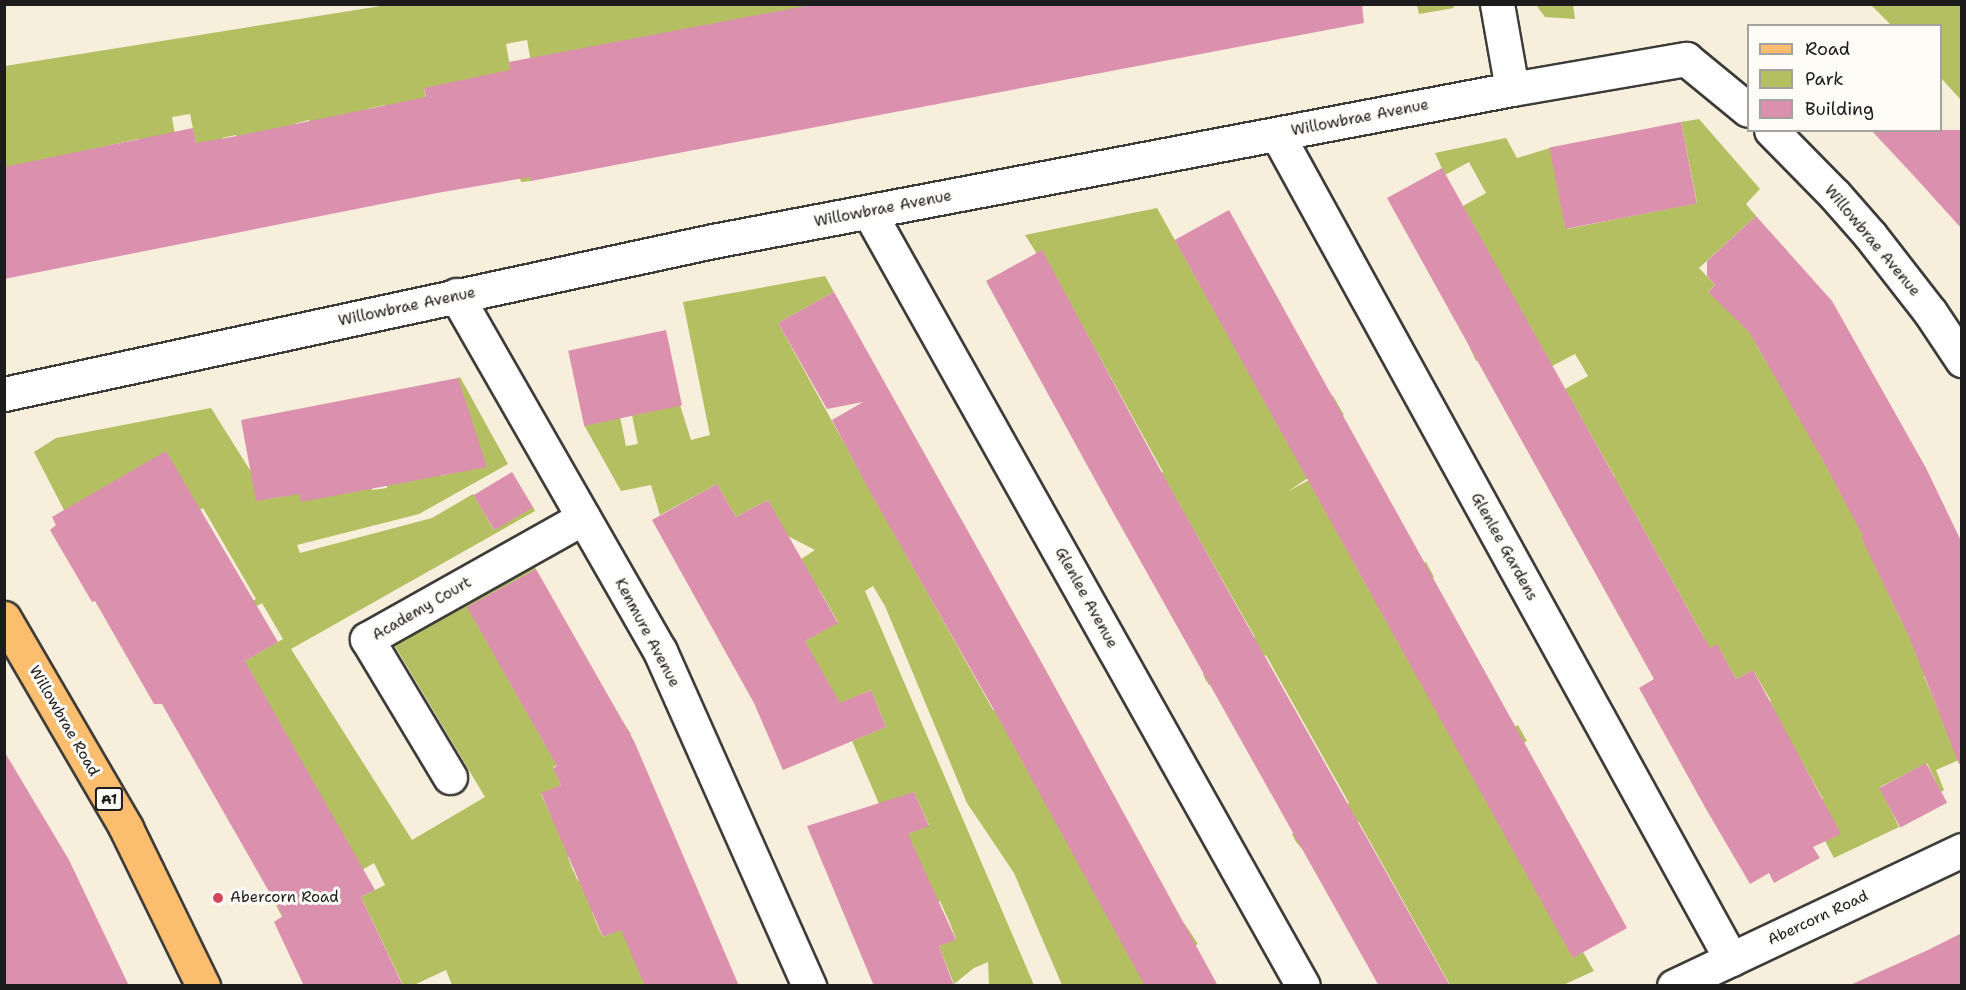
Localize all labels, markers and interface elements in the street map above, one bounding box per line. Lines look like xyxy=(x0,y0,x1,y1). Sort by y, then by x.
legend xyxy=(1747,24,1942,132)
text: Road xyxy=(1805,37,1850,61)
text: Park xyxy=(1805,67,1844,91)
street label: Willowbrae Avenue xyxy=(1290,96,1430,140)
text: Building xyxy=(1805,97,1874,121)
street label: Willowbrae Avenue xyxy=(1820,182,1924,300)
street label: Willowbrae Avenue xyxy=(813,187,953,231)
street label: Willowbrae Avenue xyxy=(337,284,477,330)
street label: Glenlee Gardens xyxy=(1467,490,1541,604)
street label: Glenlee Avenue xyxy=(1051,544,1121,652)
street label: Academy Court xyxy=(369,573,475,645)
street label: Kenmure Avenue xyxy=(611,575,683,691)
street label: Willowbrae Road xyxy=(25,663,103,779)
road number: A1 xyxy=(94,788,124,810)
street label: Abercorn Road xyxy=(1765,887,1871,949)
place label: Abercorn Road xyxy=(230,889,339,907)
marker: Abercorn Road xyxy=(211,891,225,905)

